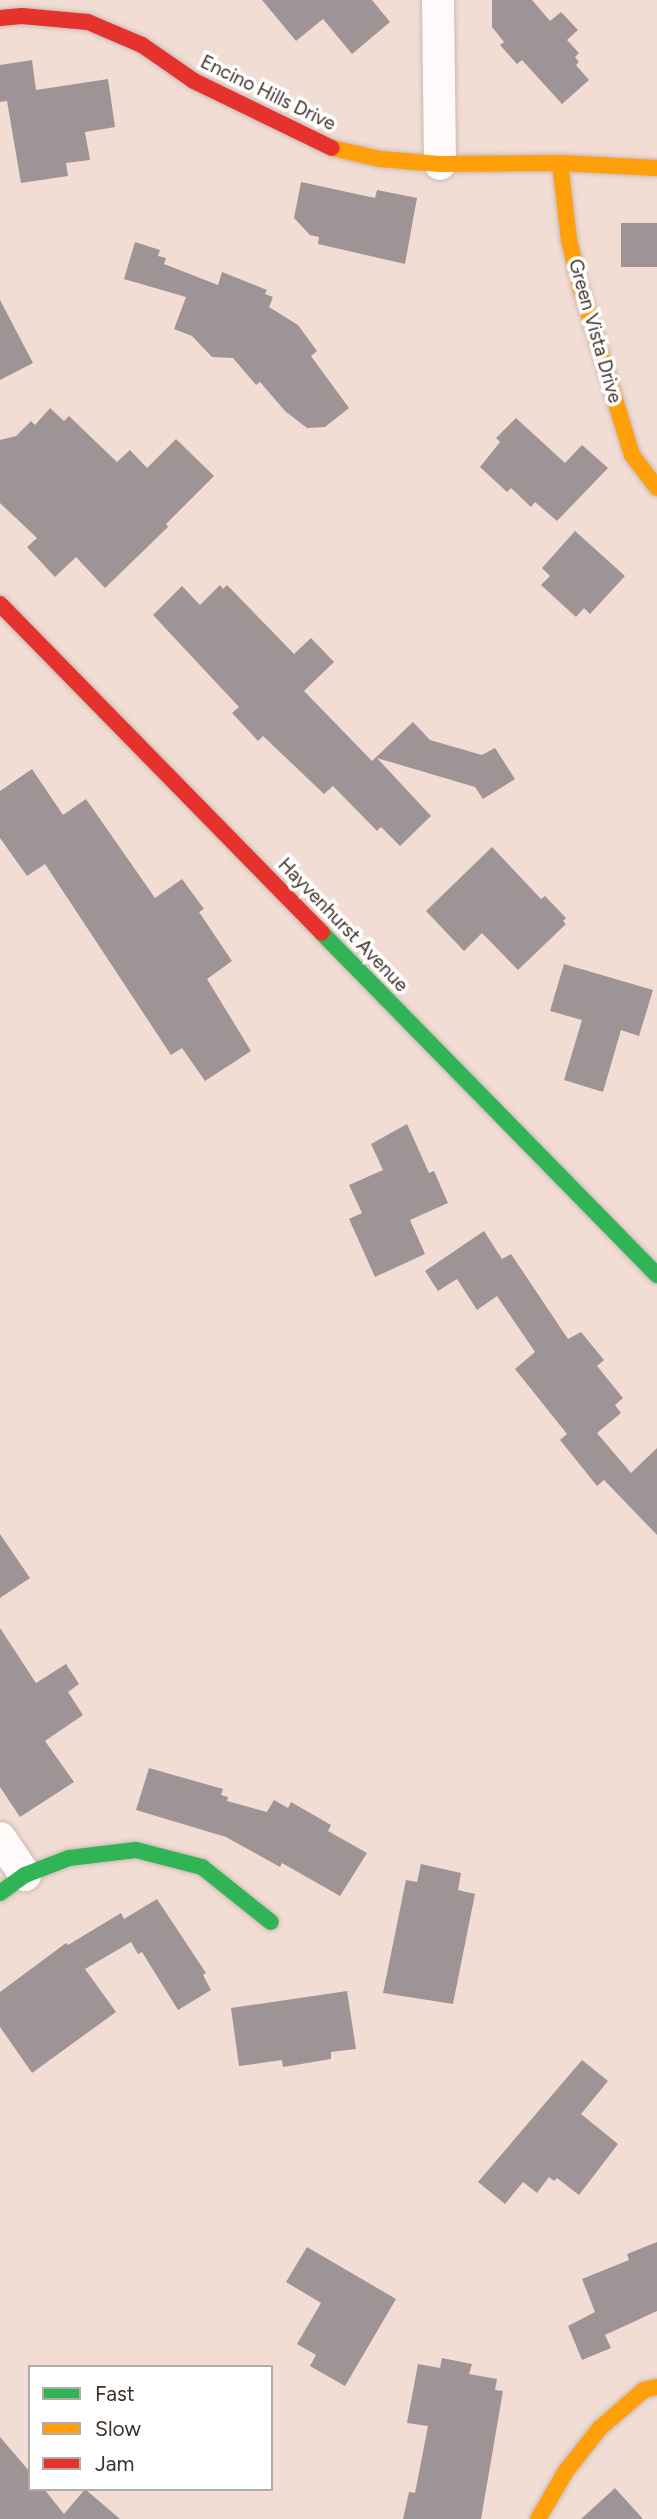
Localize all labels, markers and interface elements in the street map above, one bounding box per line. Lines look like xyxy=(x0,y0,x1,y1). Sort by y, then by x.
street label: Encino Hills Drive xyxy=(197,50,339,136)
street label: Green Vista Drive xyxy=(564,256,626,406)
street label: Hayvenhurst Avenue xyxy=(273,853,413,997)
legend xyxy=(28,2365,273,2491)
text: Fast xyxy=(95,2381,135,2406)
text: Slow xyxy=(95,2416,141,2441)
text: Jam xyxy=(95,2451,134,2476)

